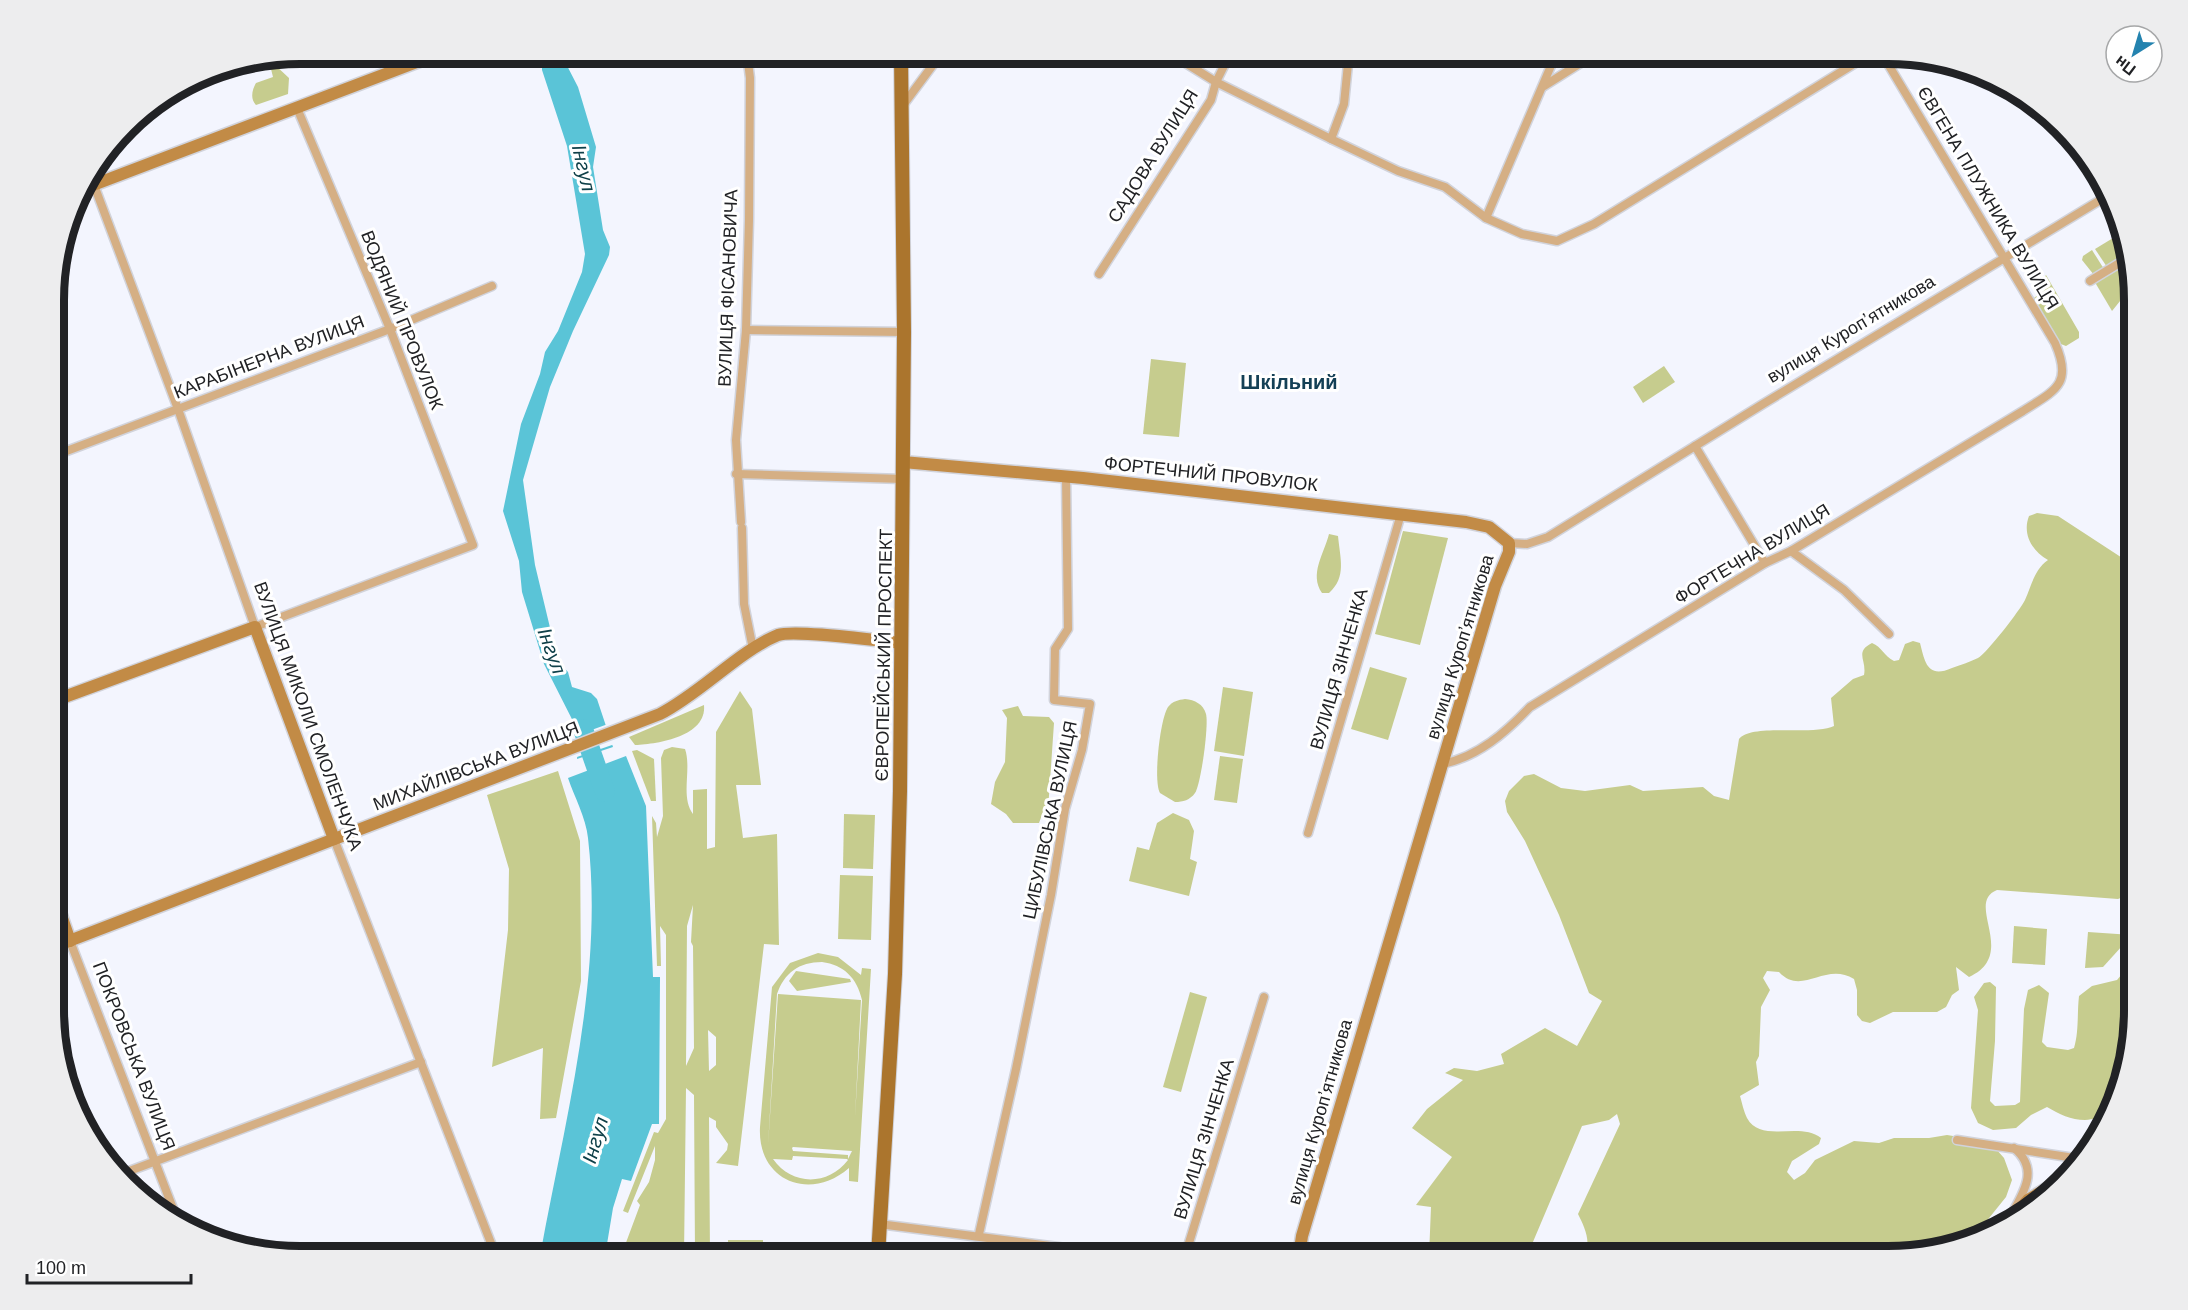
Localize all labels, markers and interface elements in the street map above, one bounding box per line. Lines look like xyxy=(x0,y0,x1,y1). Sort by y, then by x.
north arrow xyxy=(2104,24,2164,84)
text: Пн xyxy=(2112,52,2139,79)
street label: ЄВГЕНА ПЛУЖНИКА ВУЛИЦЯ xyxy=(1913,83,2063,313)
street label: САДОВА ВУЛИЦЯ xyxy=(1104,86,1202,226)
water label: Інгул xyxy=(568,142,600,194)
street label: ВУЛИЦЯ ФІСАНОВИЧА xyxy=(715,189,741,387)
street label: ВОДЯНИЙ ПРОВУЛОК xyxy=(357,227,448,413)
street label: вулиця Куропʼятникова xyxy=(1764,271,1939,387)
street label: КАРАБІНЕРНА ВУЛИЦЯ xyxy=(171,311,367,403)
district label: Шкільний xyxy=(1240,371,1338,393)
street label: ФОРТЕЧНИЙ ПРОВУЛОК xyxy=(1103,452,1319,495)
street label: ФОРТЕЧНА ВУЛИЦЯ xyxy=(1671,500,1833,608)
street label: ЄВРОПЕЙСЬКИЙ ПРОСПЕКТ xyxy=(871,529,896,781)
street label: вулиця Куропʼятникова xyxy=(1422,551,1498,742)
street label: ВУЛИЦЯ МИКОЛИ СМОЛЕНЧУКА xyxy=(250,579,366,853)
street label: ВУЛИЦЯ ЗІНЧЕНКА xyxy=(1306,586,1372,752)
water label: Інгул xyxy=(534,625,570,677)
street label: МИХАЙЛІВСЬКА ВУЛИЦЯ xyxy=(370,717,582,815)
street label: ЦИБУЛІВСЬКА ВУЛИЦЯ xyxy=(1019,719,1081,921)
street label: ПОКРОВСЬКА ВУЛИЦЯ xyxy=(89,959,179,1153)
street label: вулиця Куропʼятникова xyxy=(1284,1016,1356,1207)
street label: ВУЛИЦЯ ЗІНЧЕНКА xyxy=(1170,1056,1238,1222)
water label: Інгул xyxy=(578,1114,612,1166)
scale bar xyxy=(27,1247,190,1285)
text: 100 m xyxy=(36,1258,86,1278)

